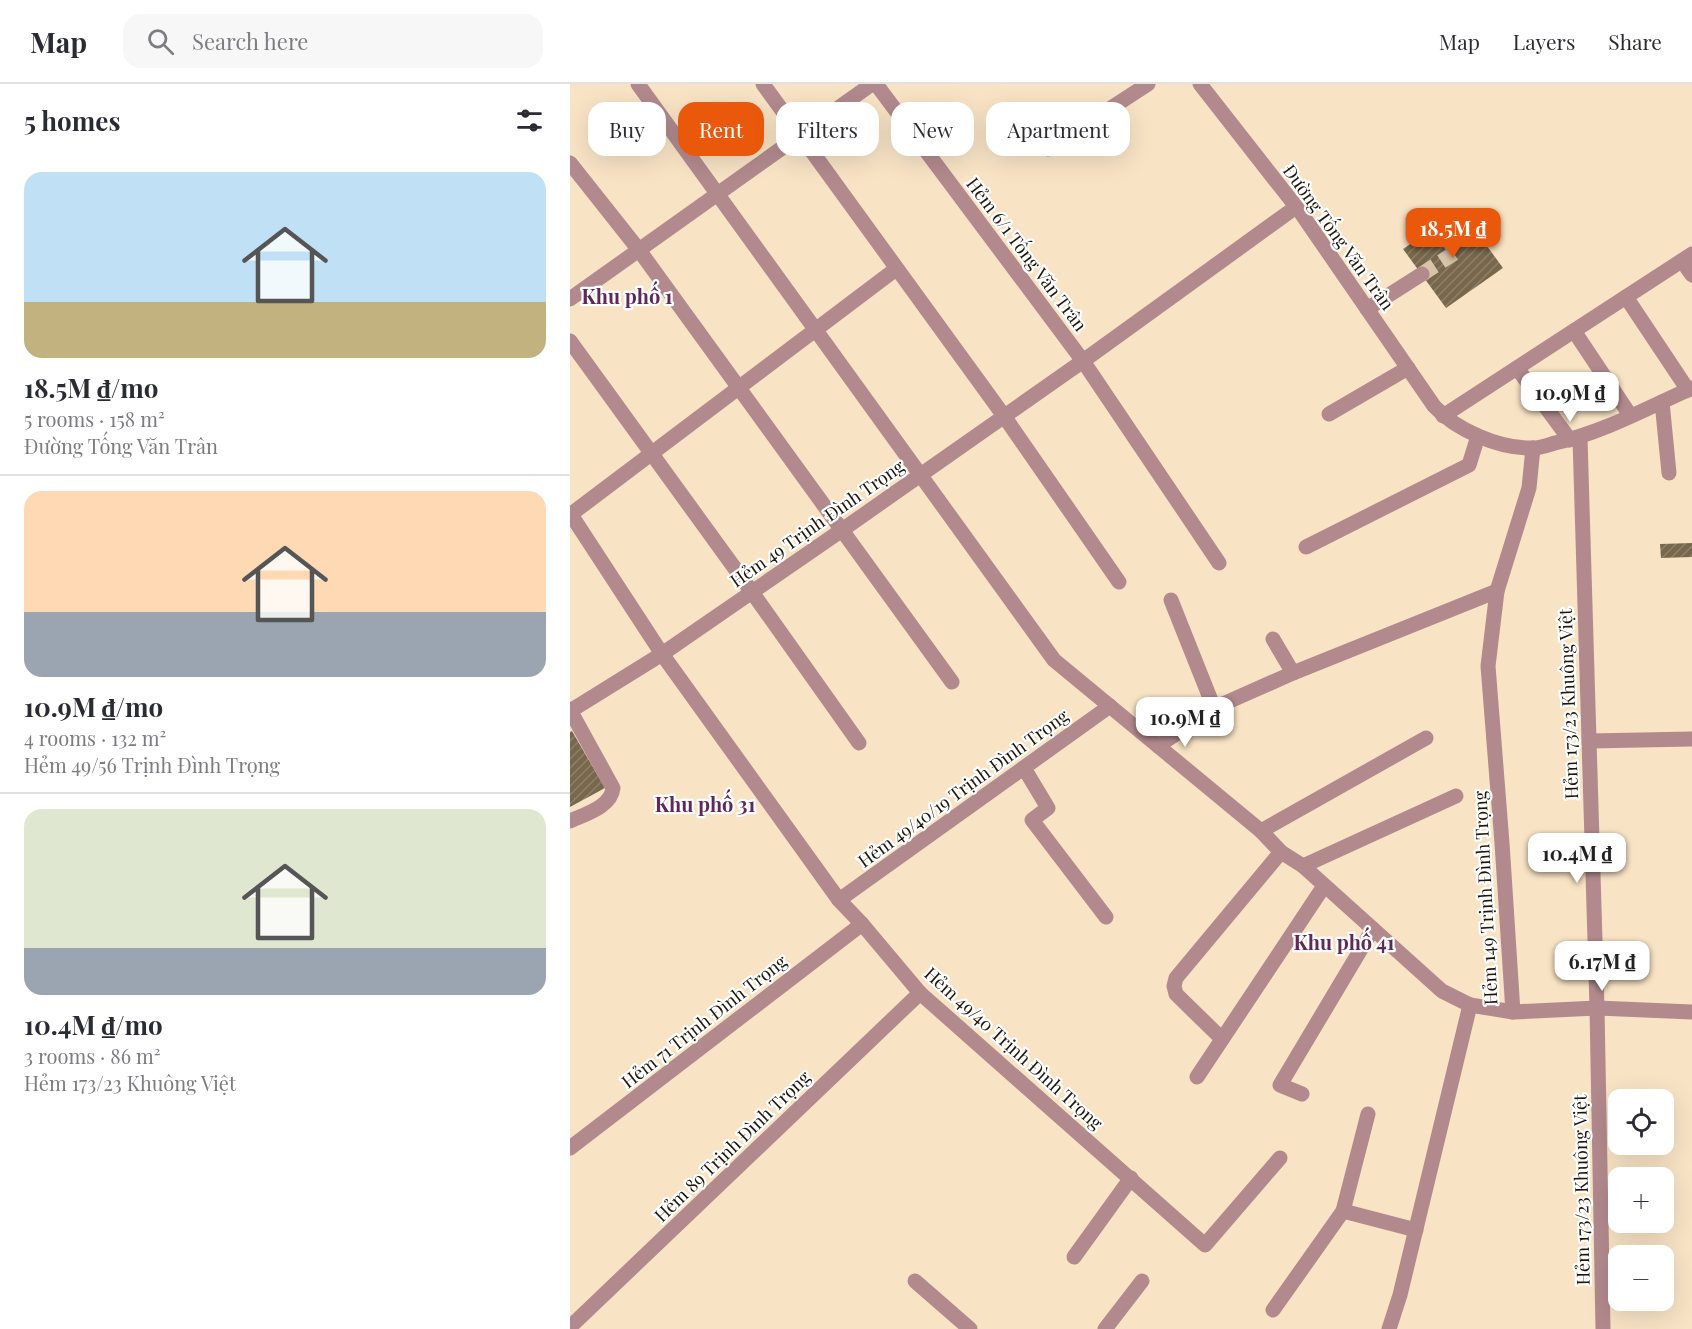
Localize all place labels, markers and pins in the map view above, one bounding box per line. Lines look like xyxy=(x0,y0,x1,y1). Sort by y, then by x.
pin: 18.5M ₫ xyxy=(1398,208,1508,259)
pin: 10.9M ₫ xyxy=(1515,372,1625,423)
pin: 10.9M ₫ xyxy=(1130,697,1240,748)
pin: 10.4M ₫ xyxy=(1522,833,1632,884)
pin: 6.17M ₫ xyxy=(1547,941,1657,992)

